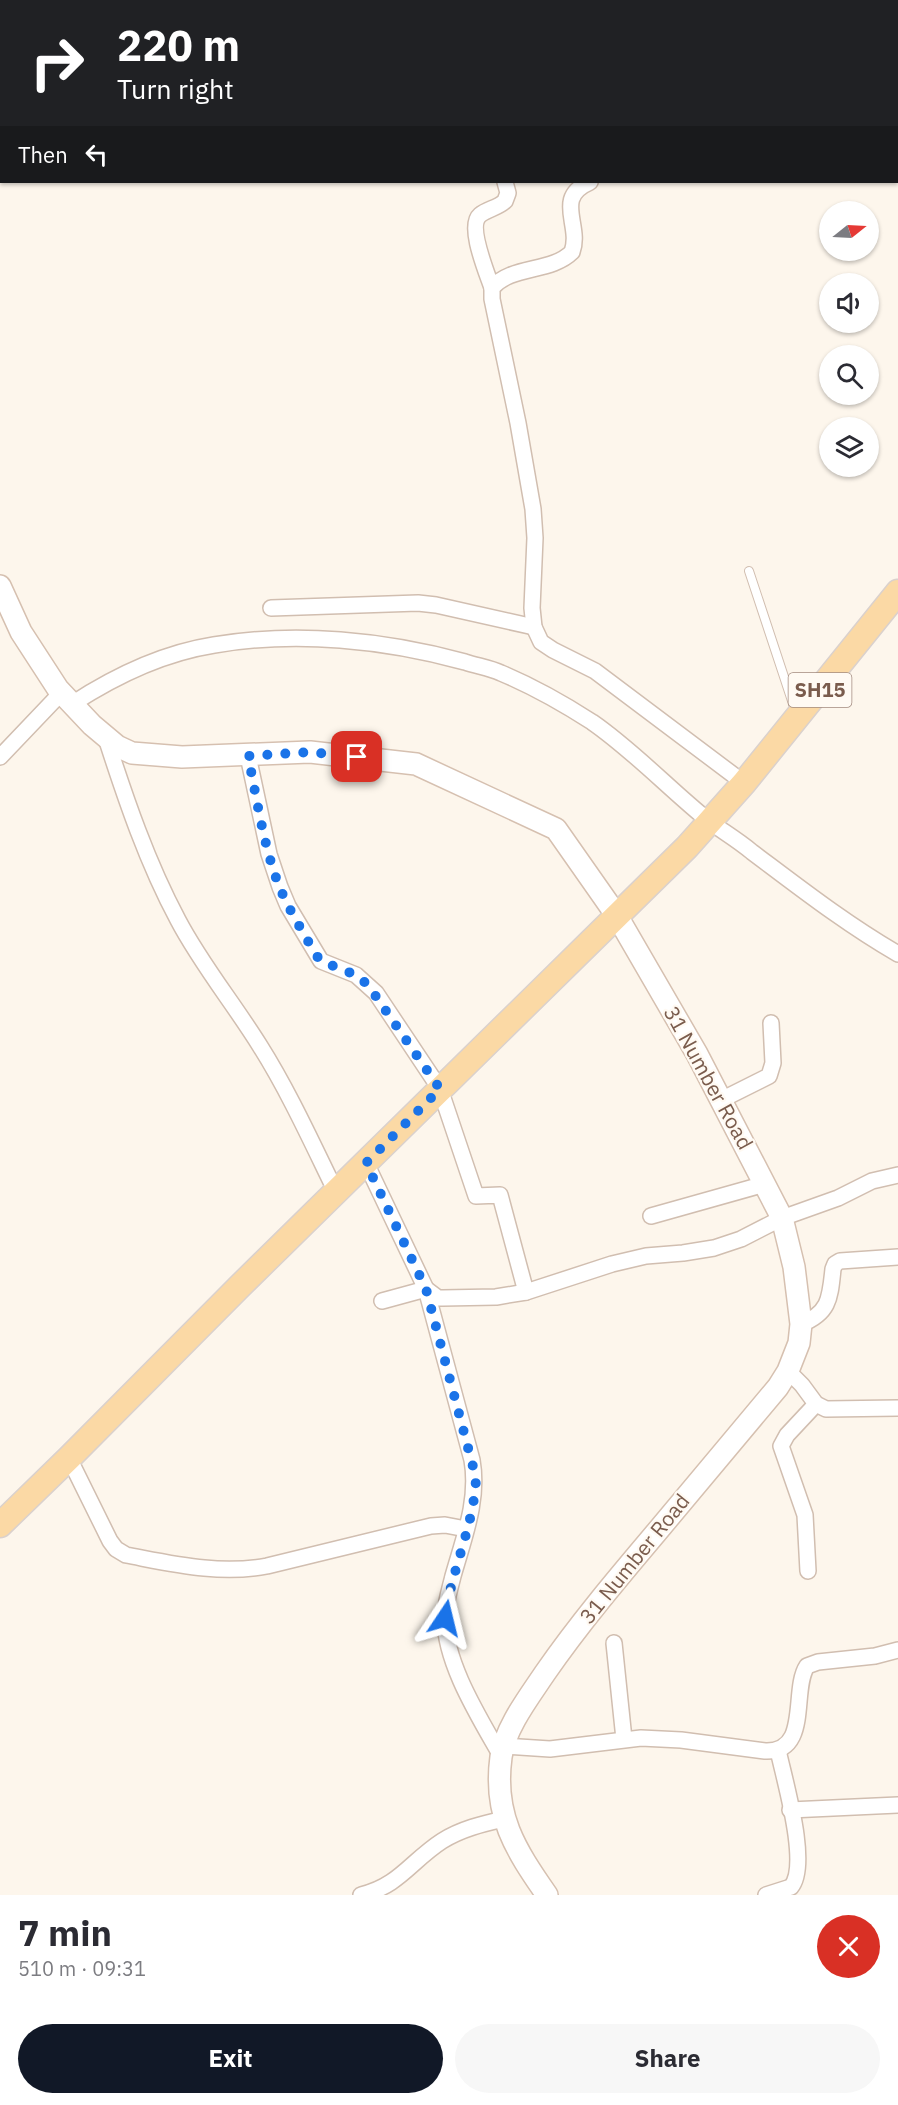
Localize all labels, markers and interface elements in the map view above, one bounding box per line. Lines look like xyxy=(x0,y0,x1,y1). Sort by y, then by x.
text: 220 m xyxy=(117,18,240,73)
icon: right xyxy=(18,24,96,102)
text: Turn right xyxy=(117,71,234,106)
icon: left xyxy=(80,138,113,171)
text: Then xyxy=(18,140,68,169)
north arrow xyxy=(819,201,879,261)
map controls xyxy=(819,201,879,477)
button: sound xyxy=(819,273,879,333)
button: search xyxy=(819,345,879,405)
button: layers xyxy=(819,417,879,477)
road number: SH15 xyxy=(788,673,852,707)
pin xyxy=(331,731,382,782)
icon: arrive xyxy=(340,740,373,773)
street label: 31 Number Road xyxy=(658,1001,760,1154)
street label: 31 Number Road xyxy=(573,1487,695,1629)
position arrow xyxy=(413,1586,477,1650)
text: 7 min xyxy=(18,1909,112,1956)
button: close xyxy=(817,1915,880,1978)
text: 510 m · 09:31 xyxy=(18,1955,146,1982)
button: Exit xyxy=(18,2024,443,2093)
button: Share xyxy=(455,2024,880,2093)

